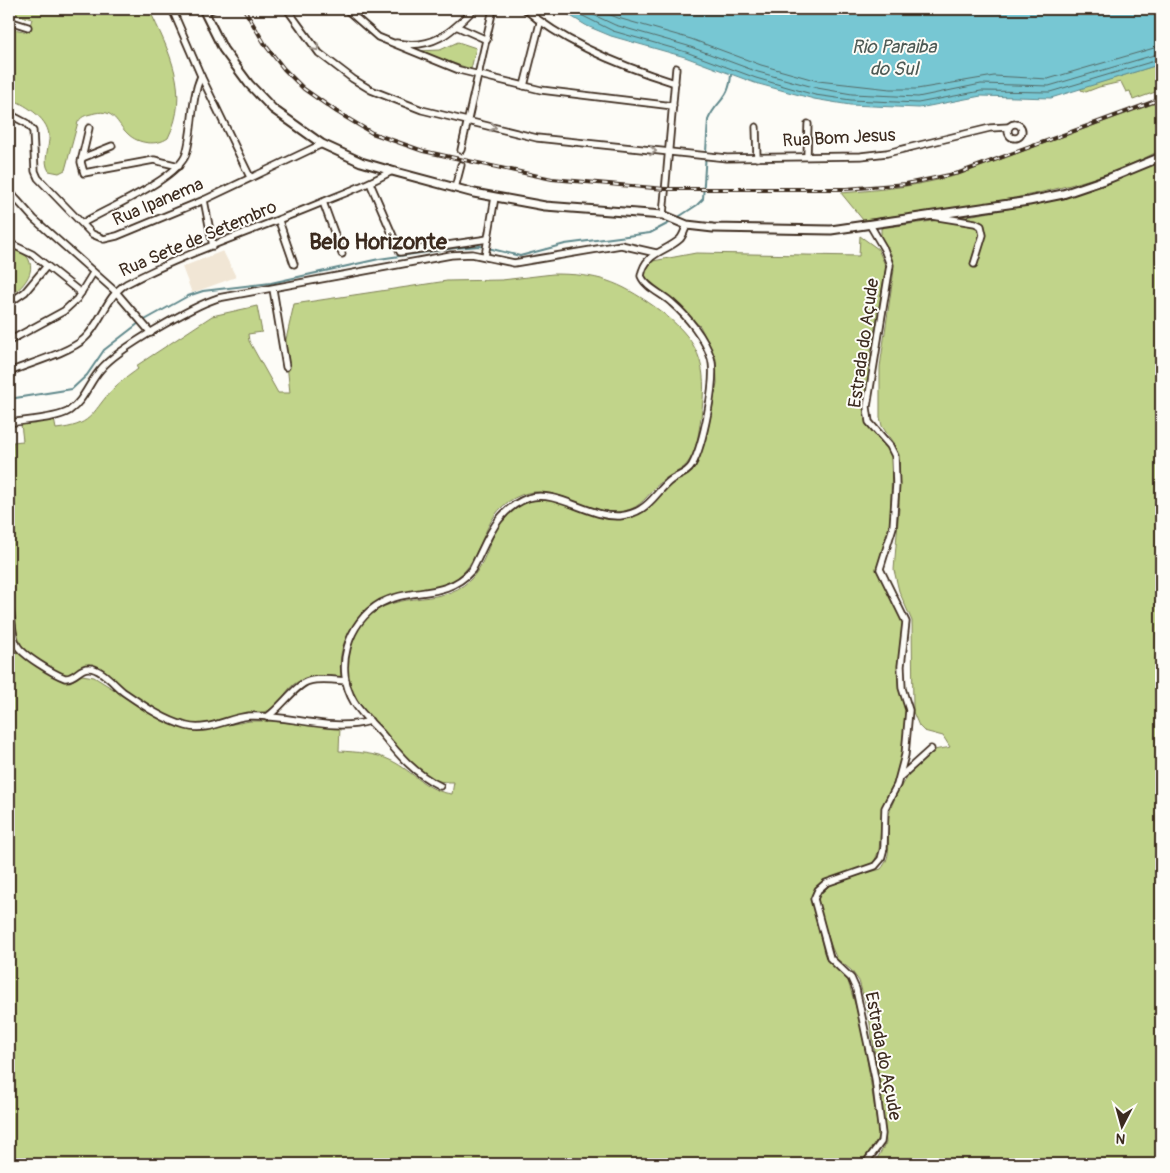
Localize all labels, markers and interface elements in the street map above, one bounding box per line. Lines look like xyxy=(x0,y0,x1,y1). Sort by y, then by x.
water label: Rio Paraiba do Sul xyxy=(852,35,937,81)
one-way arrow xyxy=(310,42,319,51)
one-way arrow xyxy=(488,122,496,132)
street label: Rua Bom Jesus xyxy=(782,124,896,152)
one-way arrow xyxy=(649,145,657,156)
street label: Rua Ipanema xyxy=(109,173,207,231)
street label: Rua Sete de Setembro xyxy=(116,195,280,283)
district label: Belo Horizonte xyxy=(309,228,448,256)
street label: Estrada do Açude xyxy=(844,277,884,409)
street label: Estrada do Açude xyxy=(859,990,907,1122)
north arrow xyxy=(1098,1100,1148,1150)
text: N xyxy=(1115,1129,1126,1147)

